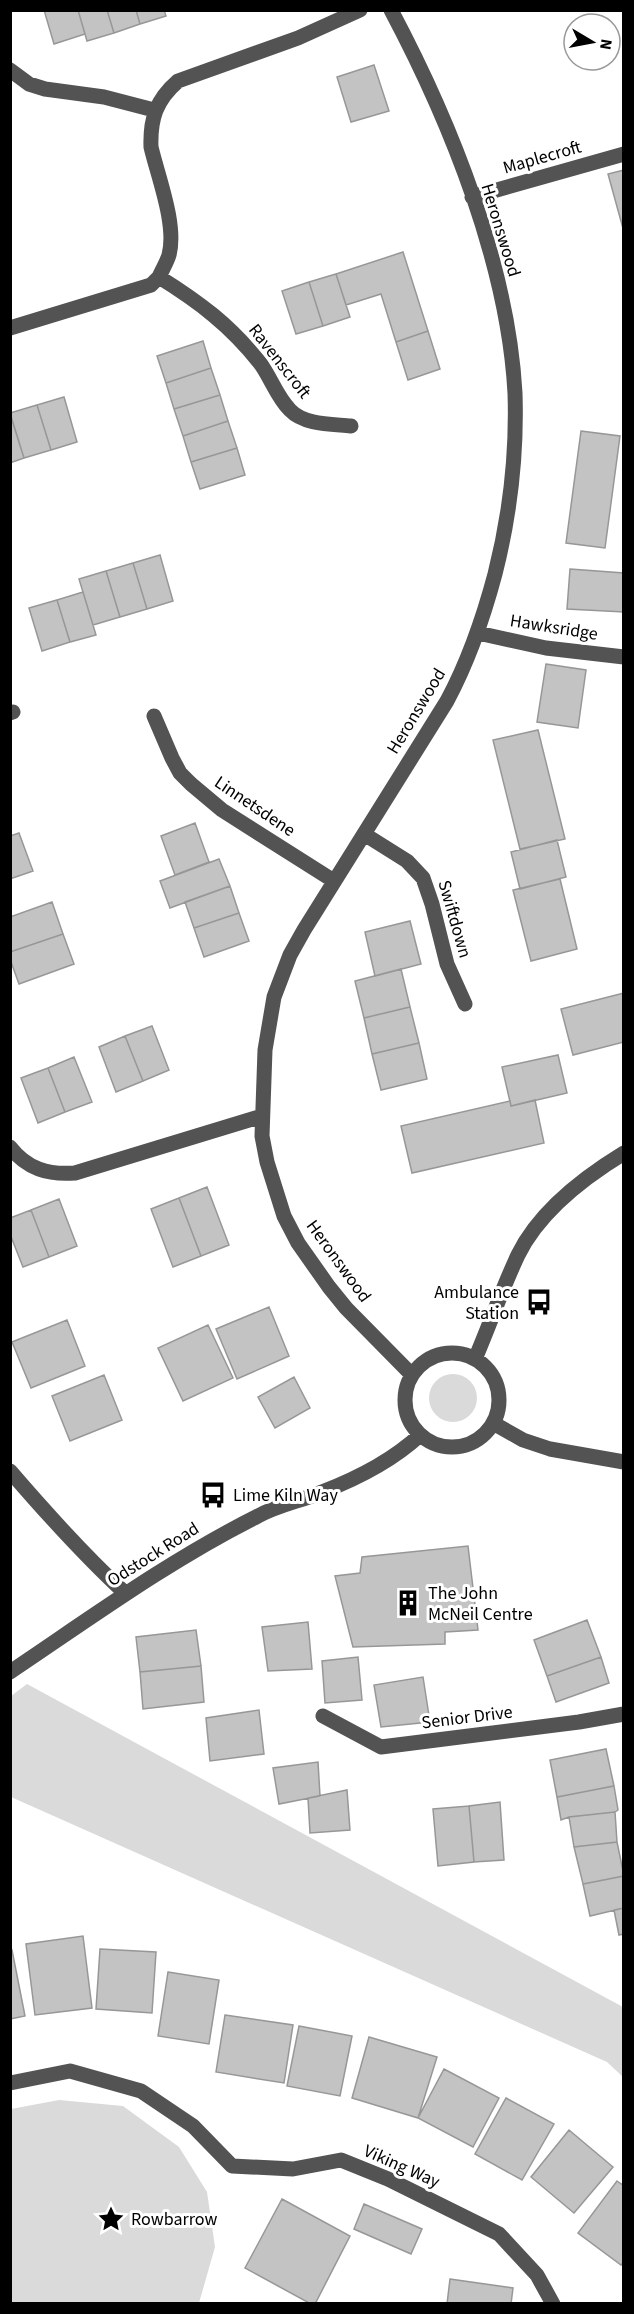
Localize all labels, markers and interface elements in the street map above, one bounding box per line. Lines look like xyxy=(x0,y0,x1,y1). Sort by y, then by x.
north arrow xyxy=(562,12,622,72)
text: N xyxy=(594,37,618,52)
street label: Maplecroft xyxy=(500,134,584,181)
street label: Heronswood xyxy=(474,180,527,280)
street label: Ravenscroft xyxy=(242,319,317,404)
street label: Hawksridge xyxy=(508,608,600,647)
street label: Heronswood xyxy=(381,664,452,759)
street label: Linnetsdene xyxy=(209,770,300,843)
street label: Swiftdown xyxy=(431,877,478,961)
street label: Heronswood xyxy=(300,1215,377,1308)
place label: Ambulance Station xyxy=(434,1280,519,1326)
bus stop icon: Ambulance Station xyxy=(524,1287,554,1317)
bus stop icon: Lime Kiln Way xyxy=(198,1480,228,1510)
place label: Lime Kiln Way xyxy=(233,1483,338,1508)
street label: Odstock Road xyxy=(103,1516,204,1593)
place label: The John McNeil Centre xyxy=(428,1581,533,1627)
building icon: The John McNeil Centre xyxy=(393,1588,423,1618)
street label: Senior Drive xyxy=(420,1700,514,1735)
street label: Viking Way xyxy=(360,2139,444,2195)
place icon: Rowbarrow xyxy=(96,2204,126,2234)
place label: Rowbarrow xyxy=(131,2207,217,2232)

